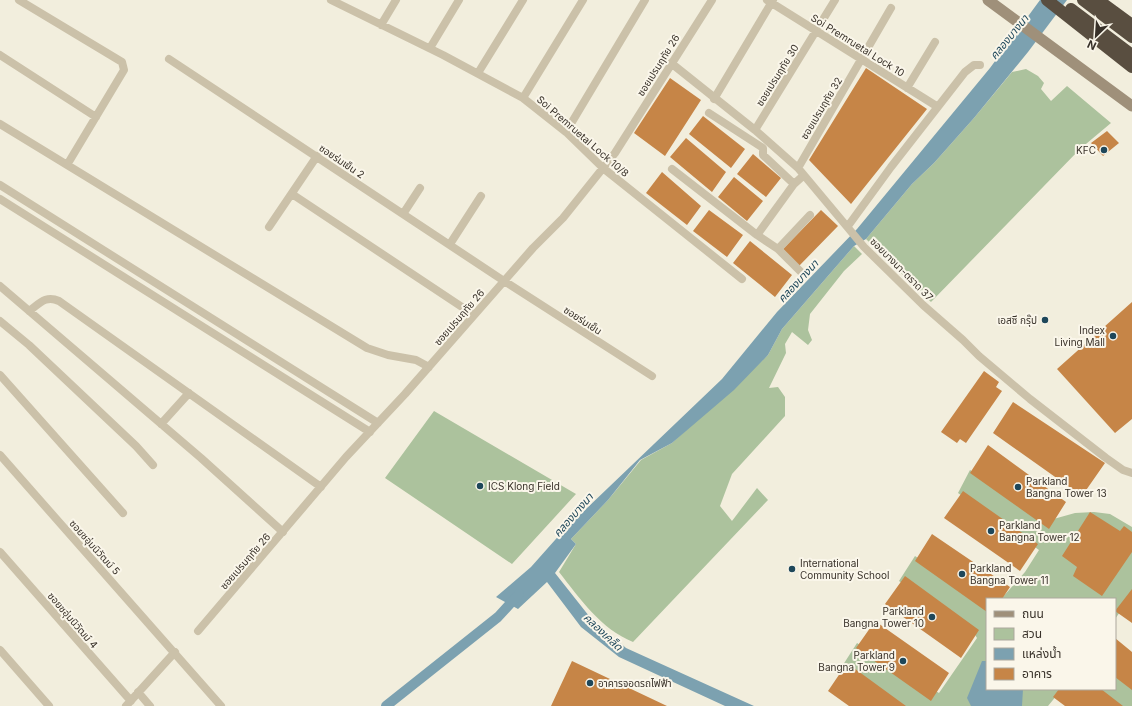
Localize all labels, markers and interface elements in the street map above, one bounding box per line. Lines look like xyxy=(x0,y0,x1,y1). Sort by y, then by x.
street label: Soi Premruetal Lock 10 xyxy=(809,11,907,79)
water label: คลองบางนา xyxy=(987,11,1032,62)
north arrow xyxy=(1076,16,1116,56)
street label: ซอยเปรมฤทัย 26 xyxy=(634,32,682,98)
text: N xyxy=(1085,37,1099,53)
street label: ซอยเปรมฤทัย 30 xyxy=(753,42,801,108)
street label: ซอยเปรมฤทัย 32 xyxy=(798,75,844,141)
street label: Soi Premruetal Lock 10/8 xyxy=(535,93,631,179)
street label: ซอยร่มเย็น 2 xyxy=(317,142,367,180)
place label: KFC xyxy=(1076,144,1096,156)
marker: KFC xyxy=(1099,145,1109,155)
street label: ซอยบางนา-ตราด 37 xyxy=(868,235,936,303)
water label: คลองบางนา xyxy=(775,256,822,305)
street label: ซอยเปรมฤทัย 26 xyxy=(431,287,487,347)
street label: ซอยร่มเย็น xyxy=(562,303,604,337)
place label: เอสซี กรุ๊ป xyxy=(997,314,1037,327)
marker: เอสซี กรุ๊ป xyxy=(1040,315,1050,325)
place label: Index Living Mall xyxy=(1055,324,1106,348)
marker: Index Living Mall xyxy=(1108,331,1118,341)
place label: Parkland Bangna Tower 13 xyxy=(1026,475,1107,499)
place label: ICS Klong Field xyxy=(488,480,560,492)
marker: ICS Klong Field xyxy=(475,481,485,491)
marker: Parkland Bangna Tower 13 xyxy=(1013,482,1023,492)
water label: คลองบางนา xyxy=(550,490,596,540)
street label: ซอยชอุ่มนิวัฒม์ 5 xyxy=(66,517,123,578)
place label: Parkland Bangna Tower 12 xyxy=(999,519,1080,543)
marker: Parkland Bangna Tower 12 xyxy=(986,526,996,536)
street label: ซอยเปรมฤทัย 26 xyxy=(217,531,273,591)
place label: International Community School xyxy=(800,557,889,581)
place label: Parkland Bangna Tower 11 xyxy=(970,562,1049,586)
marker: International Community School xyxy=(787,564,797,574)
marker: Parkland Bangna Tower 11 xyxy=(957,569,967,579)
street label: ซอยชอุ่มนิวัฒม์ 4 xyxy=(45,590,101,651)
legend xyxy=(986,598,1116,690)
place label: Parkland Bangna Tower 10 xyxy=(843,605,924,629)
text: ถนน xyxy=(1022,606,1044,621)
water label: คลองเคล็ด xyxy=(581,610,626,654)
marker: Parkland Bangna Tower 10 xyxy=(927,612,937,622)
text: สวน xyxy=(1022,626,1042,641)
text: แหล่งน้ำ xyxy=(1022,645,1061,661)
place label: Parkland Bangna Tower 9 xyxy=(818,649,895,673)
marker: Parkland Bangna Tower 9 xyxy=(898,656,908,666)
text: อาคาร xyxy=(1022,666,1052,681)
place label: อาคารจอดรถไฟฟ้า xyxy=(598,677,672,689)
marker: อาคารจอดรถไฟฟ้า xyxy=(585,678,595,688)

